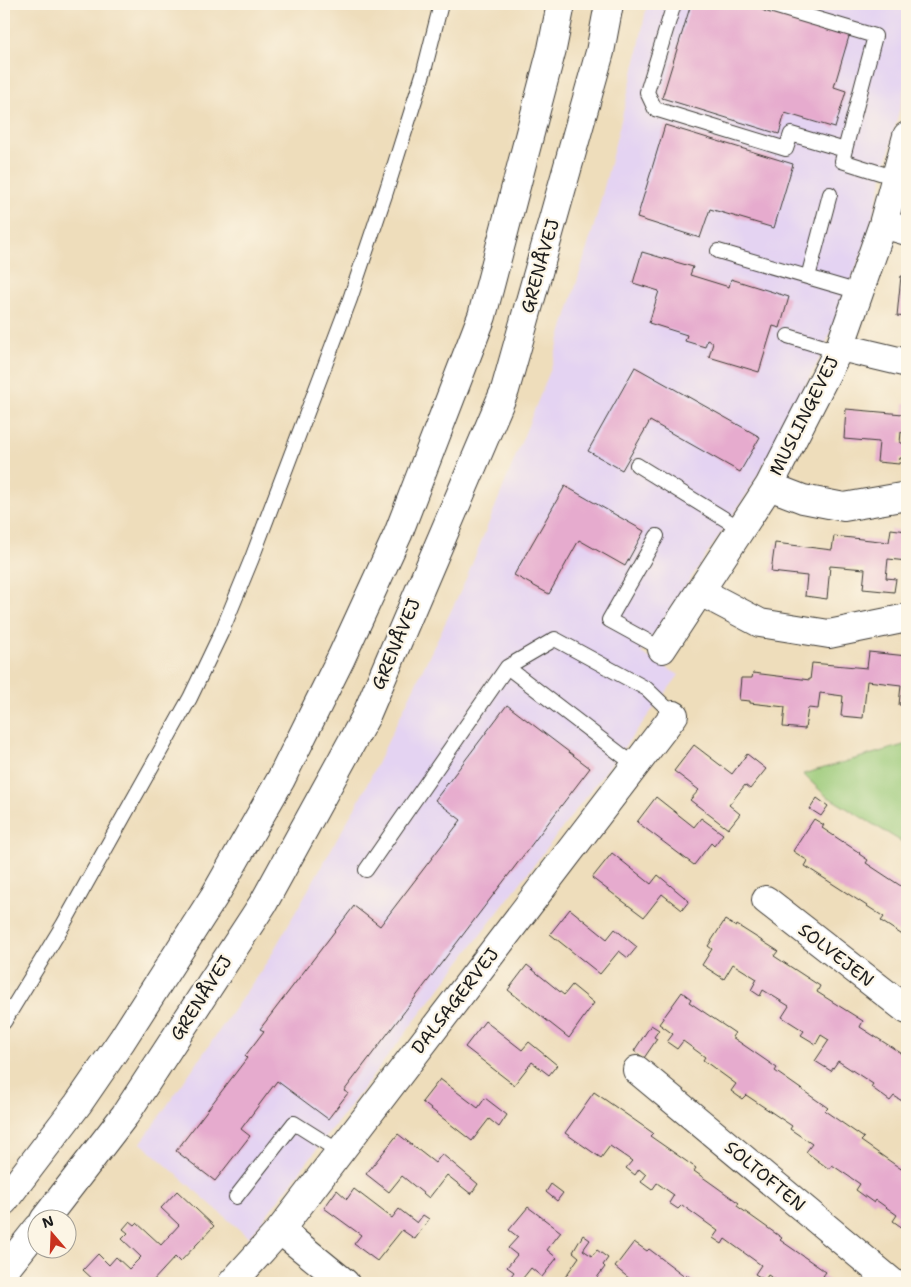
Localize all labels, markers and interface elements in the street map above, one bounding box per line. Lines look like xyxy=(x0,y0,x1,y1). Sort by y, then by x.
street label: GRENÅVEJ xyxy=(515,216,565,316)
street label: MUSLINGEVEJ xyxy=(764,352,844,480)
street label: GRENÅVEJ xyxy=(366,595,426,693)
street label: SOLVEJEN xyxy=(793,918,879,992)
street label: DALSAGERVEJ xyxy=(406,943,504,1059)
street label: GRENÅVEJ xyxy=(165,951,237,1045)
street label: SOLTOFTEN xyxy=(720,1135,810,1217)
north arrow xyxy=(28,1210,78,1260)
text: N xyxy=(40,1211,56,1232)

